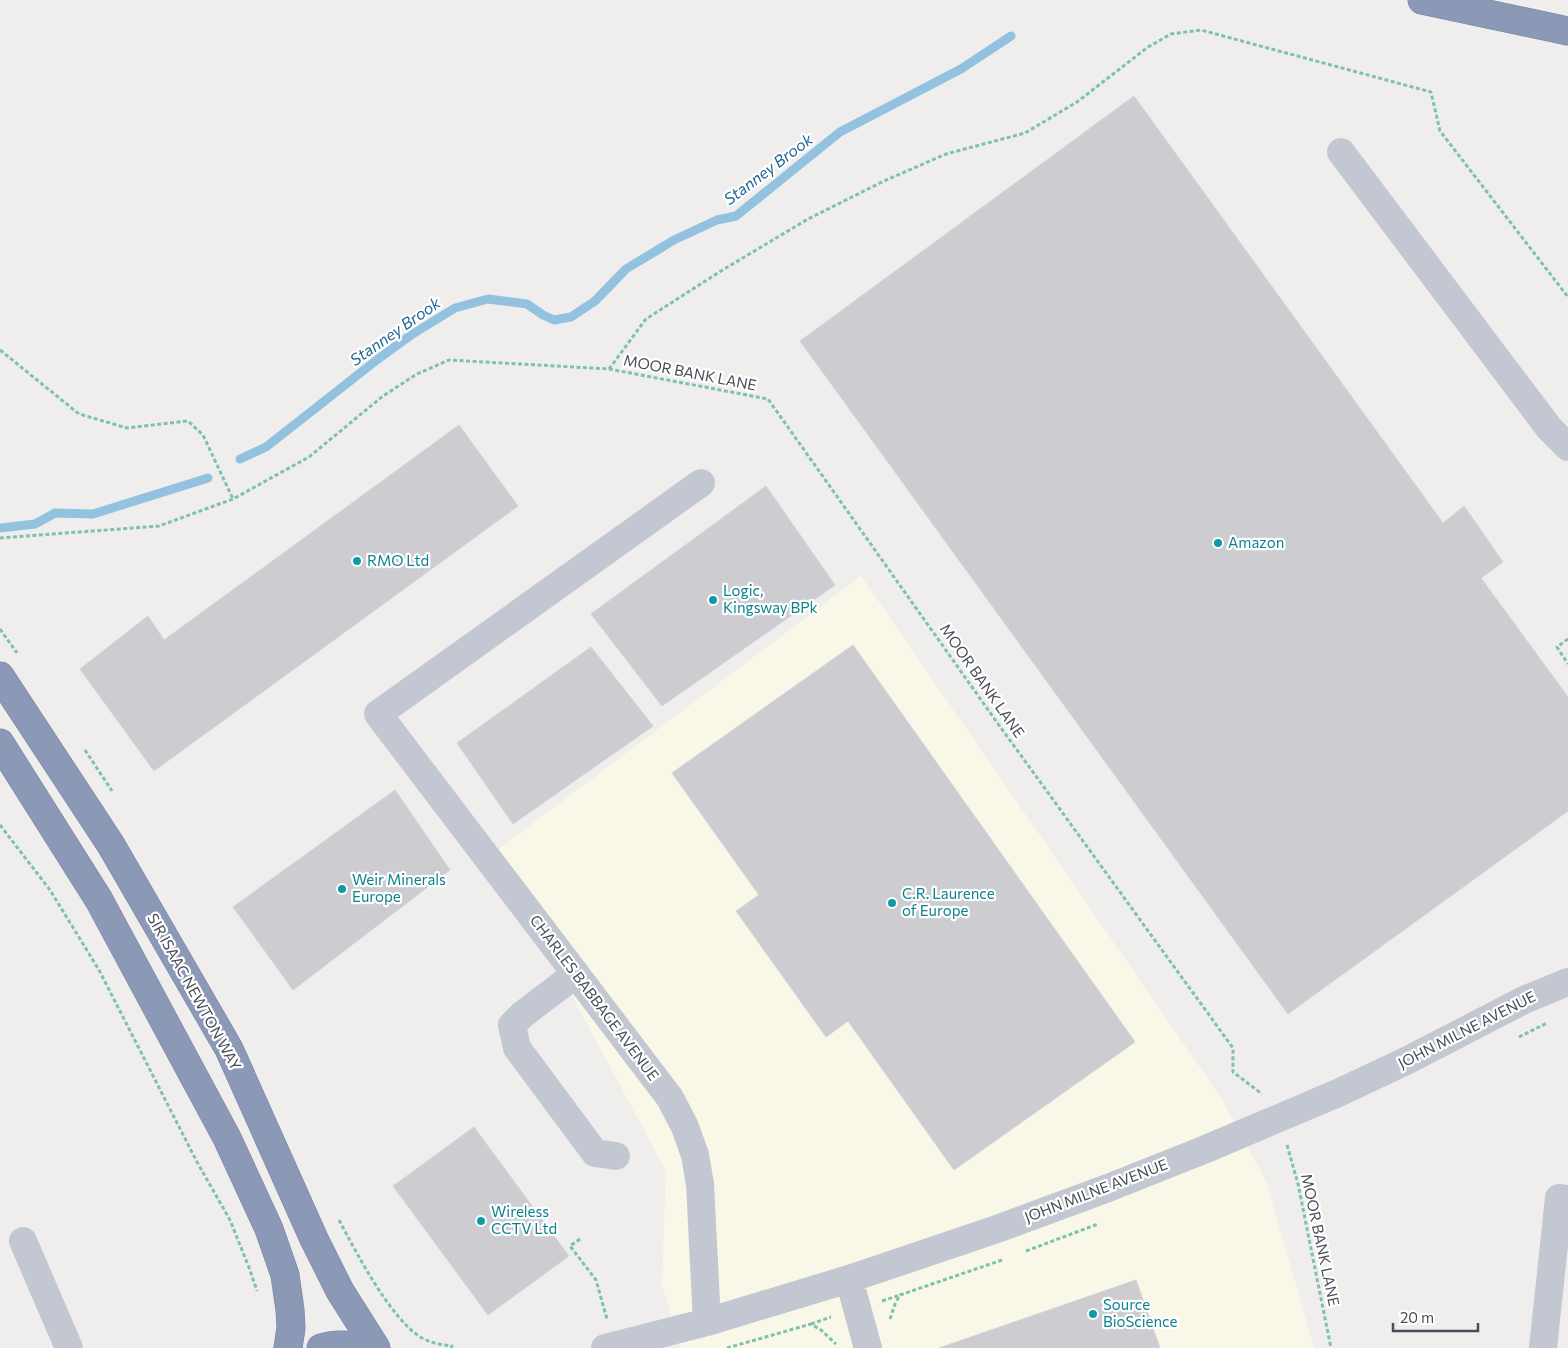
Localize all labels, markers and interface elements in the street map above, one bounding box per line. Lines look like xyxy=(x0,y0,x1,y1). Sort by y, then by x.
water label: Stanney Brook xyxy=(720,129,816,208)
water label: Stanney Brook xyxy=(346,292,444,369)
street label: MOOR BANK LANE xyxy=(622,350,758,394)
place label: Amazon xyxy=(1228,533,1284,551)
marker: Amazon xyxy=(1212,537,1224,549)
place label: RMO Ltd xyxy=(367,551,429,569)
marker: RMO Ltd xyxy=(351,555,363,567)
place label: Logic, Kingsway BPk xyxy=(723,581,818,616)
marker: Logic, Kingsway BPk xyxy=(707,594,719,606)
street label: MOOR BANK LANE xyxy=(937,620,1029,741)
place label: Weir Minerals Europe xyxy=(352,870,446,905)
marker: Weir Minerals Europe xyxy=(336,883,348,895)
place label: C.R. Laurence of Europe xyxy=(902,884,995,919)
marker: C.R. Laurence of Europe xyxy=(886,897,898,909)
street label: SIR ISAAC NEWTON WAY xyxy=(144,910,246,1073)
street label: CHARLES BABBAGE AVENUE xyxy=(527,911,663,1084)
street label: JOHN MILNE AVENUE xyxy=(1395,987,1538,1072)
street label: JOHN MILNE AVENUE xyxy=(1022,1154,1170,1226)
street label: MOOR BANK LANE xyxy=(1298,1172,1344,1308)
place label: Wireless CCTV Ltd xyxy=(491,1202,557,1237)
marker: Wireless CCTV Ltd xyxy=(475,1215,487,1227)
place label: Source BioScience xyxy=(1103,1295,1177,1330)
scale bar xyxy=(1393,1300,1478,1332)
marker: Source BioScience xyxy=(1087,1308,1099,1320)
text: 20 m xyxy=(1400,1308,1434,1326)

